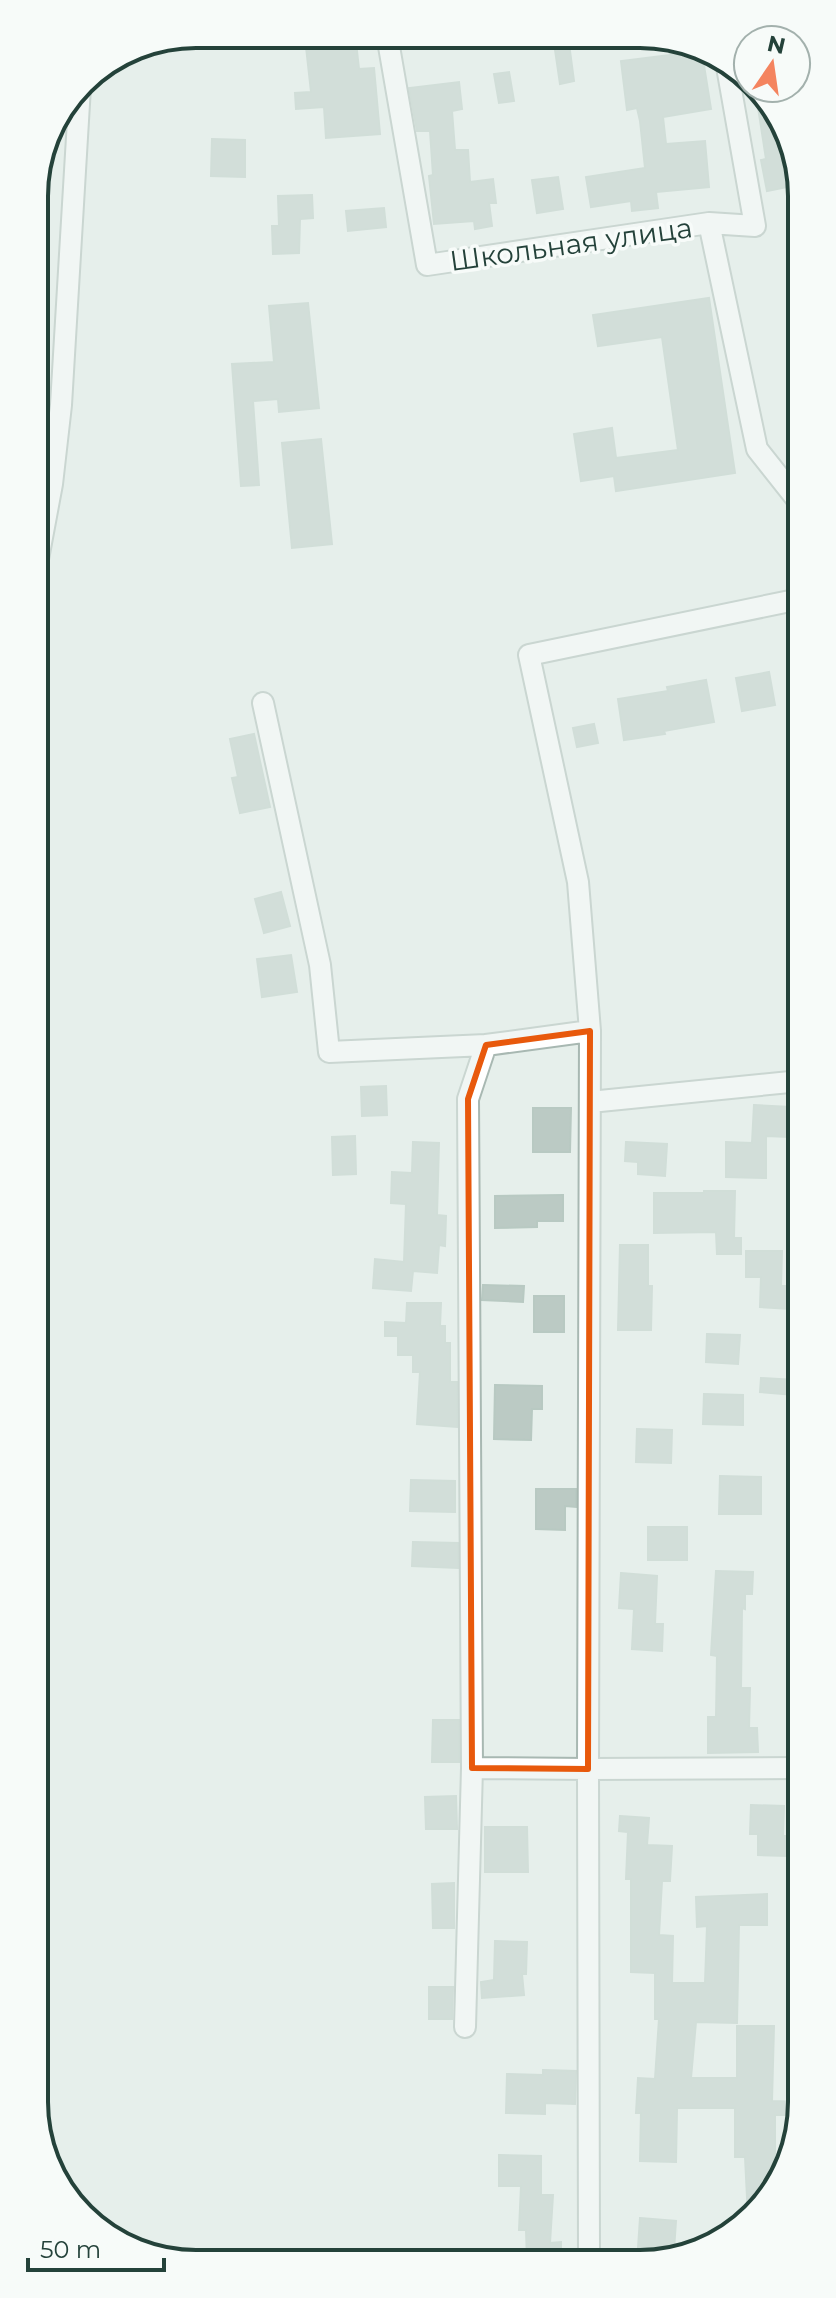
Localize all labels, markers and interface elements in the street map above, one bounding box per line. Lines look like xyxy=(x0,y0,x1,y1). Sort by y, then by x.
north arrow xyxy=(732,24,812,104)
text: N xyxy=(765,30,788,60)
street label: Школьная улица xyxy=(448,210,694,278)
scale bar xyxy=(28,2222,164,2272)
text: 50 m xyxy=(40,2235,101,2264)

